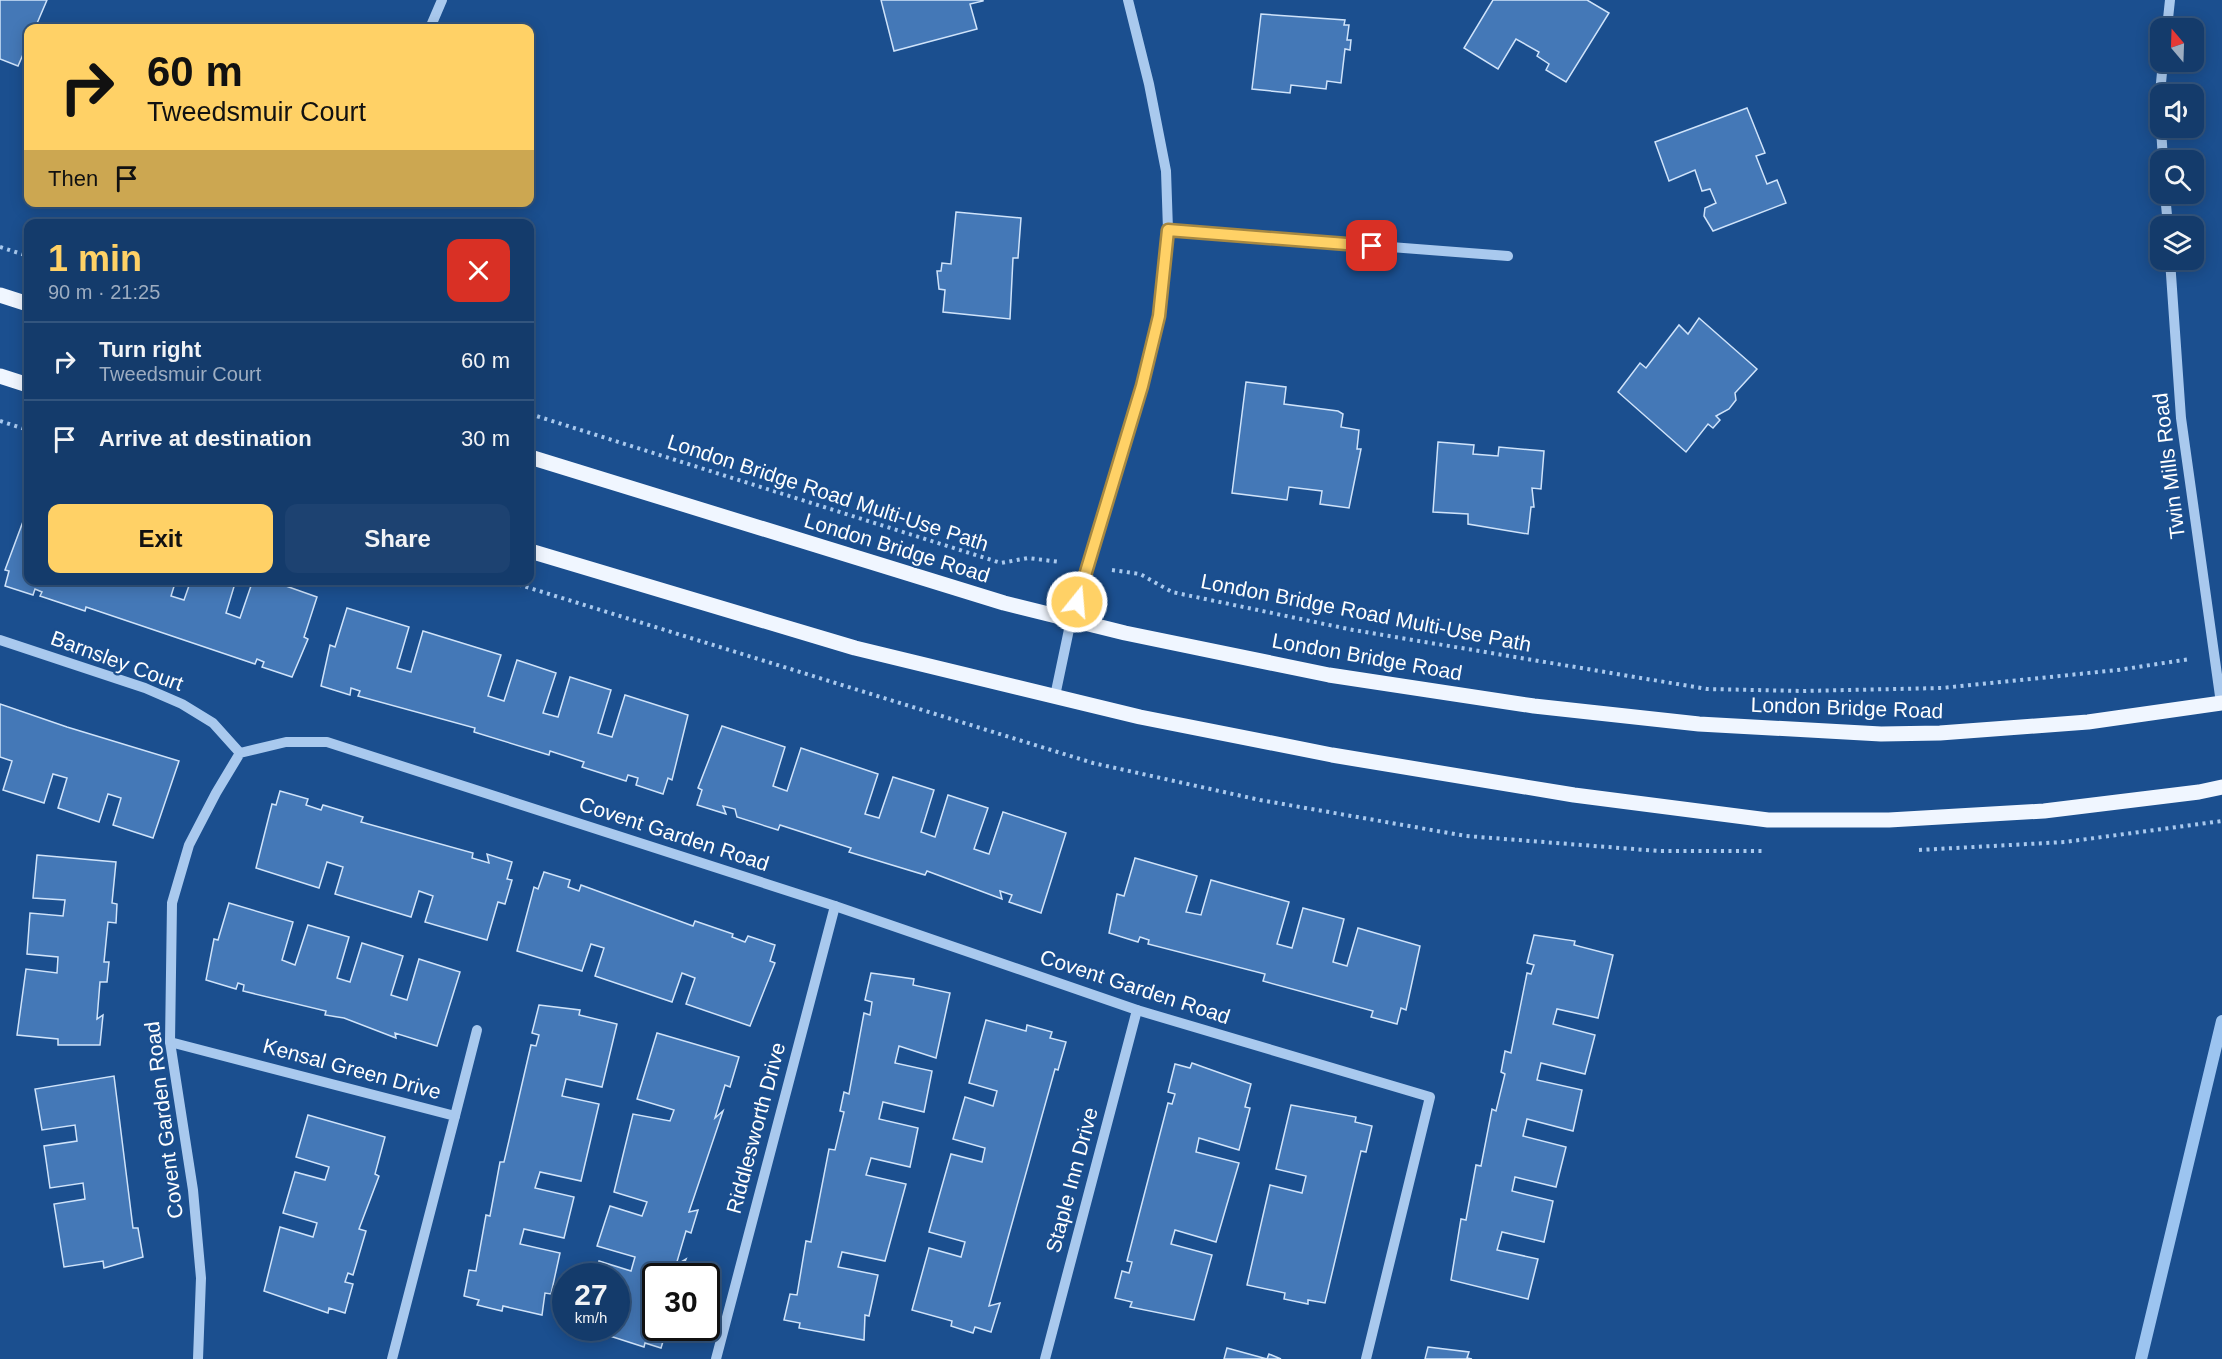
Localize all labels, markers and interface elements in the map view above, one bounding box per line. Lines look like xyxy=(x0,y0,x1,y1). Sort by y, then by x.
north arrow xyxy=(2150,18,2204,72)
map controls xyxy=(2150,18,2204,270)
icon: right xyxy=(48,48,126,126)
text: 60 m xyxy=(147,48,243,95)
button: sound xyxy=(2150,84,2204,138)
text: Tweedsmuir Court xyxy=(147,97,366,127)
button: search xyxy=(2150,150,2204,204)
icon: arrive xyxy=(110,162,143,195)
text: Then xyxy=(48,166,98,191)
button: layers xyxy=(2150,216,2204,270)
pin xyxy=(1346,220,1397,271)
icon: arrive xyxy=(1355,229,1388,262)
text: 1 min xyxy=(48,238,142,279)
button: close xyxy=(447,239,510,302)
text: 90 m · 21:25 xyxy=(48,281,160,303)
text: Turn right xyxy=(99,337,201,362)
icon: right xyxy=(48,345,81,378)
text: 60 m xyxy=(461,348,510,373)
text: Tweedsmuir Court xyxy=(99,363,261,385)
street label: Twin Mills Road xyxy=(2148,392,2189,540)
icon: arrive xyxy=(48,423,81,456)
text: Arrive at destination xyxy=(99,426,312,451)
text: 30 m xyxy=(461,426,510,451)
street label: London Bridge Road Multi-Use Path xyxy=(664,429,992,557)
button: Exit xyxy=(48,504,273,573)
button: Share xyxy=(285,504,510,573)
street label: London Bridge Road xyxy=(801,508,993,588)
street label: London Bridge Road Multi-Use Path xyxy=(1199,569,1533,657)
position arrow xyxy=(1045,570,1109,634)
street label: Barnsley Court xyxy=(48,626,187,695)
street label: London Bridge Road xyxy=(1270,628,1464,686)
street label: London Bridge Road xyxy=(1750,693,1944,722)
street label: Covent Garden Road xyxy=(576,792,772,875)
street label: Covent Garden Road xyxy=(1037,945,1233,1028)
street label: Covent Garden Road xyxy=(140,1020,187,1220)
street label: Kensal Green Drive xyxy=(261,1034,444,1103)
street label: Riddlesworth Drive xyxy=(722,1040,789,1216)
street label: Staple Inn Drive xyxy=(1041,1105,1102,1255)
speed limit sign: 30 xyxy=(642,1263,720,1341)
text: 27 xyxy=(574,1278,608,1311)
text: km/h xyxy=(575,1309,607,1326)

